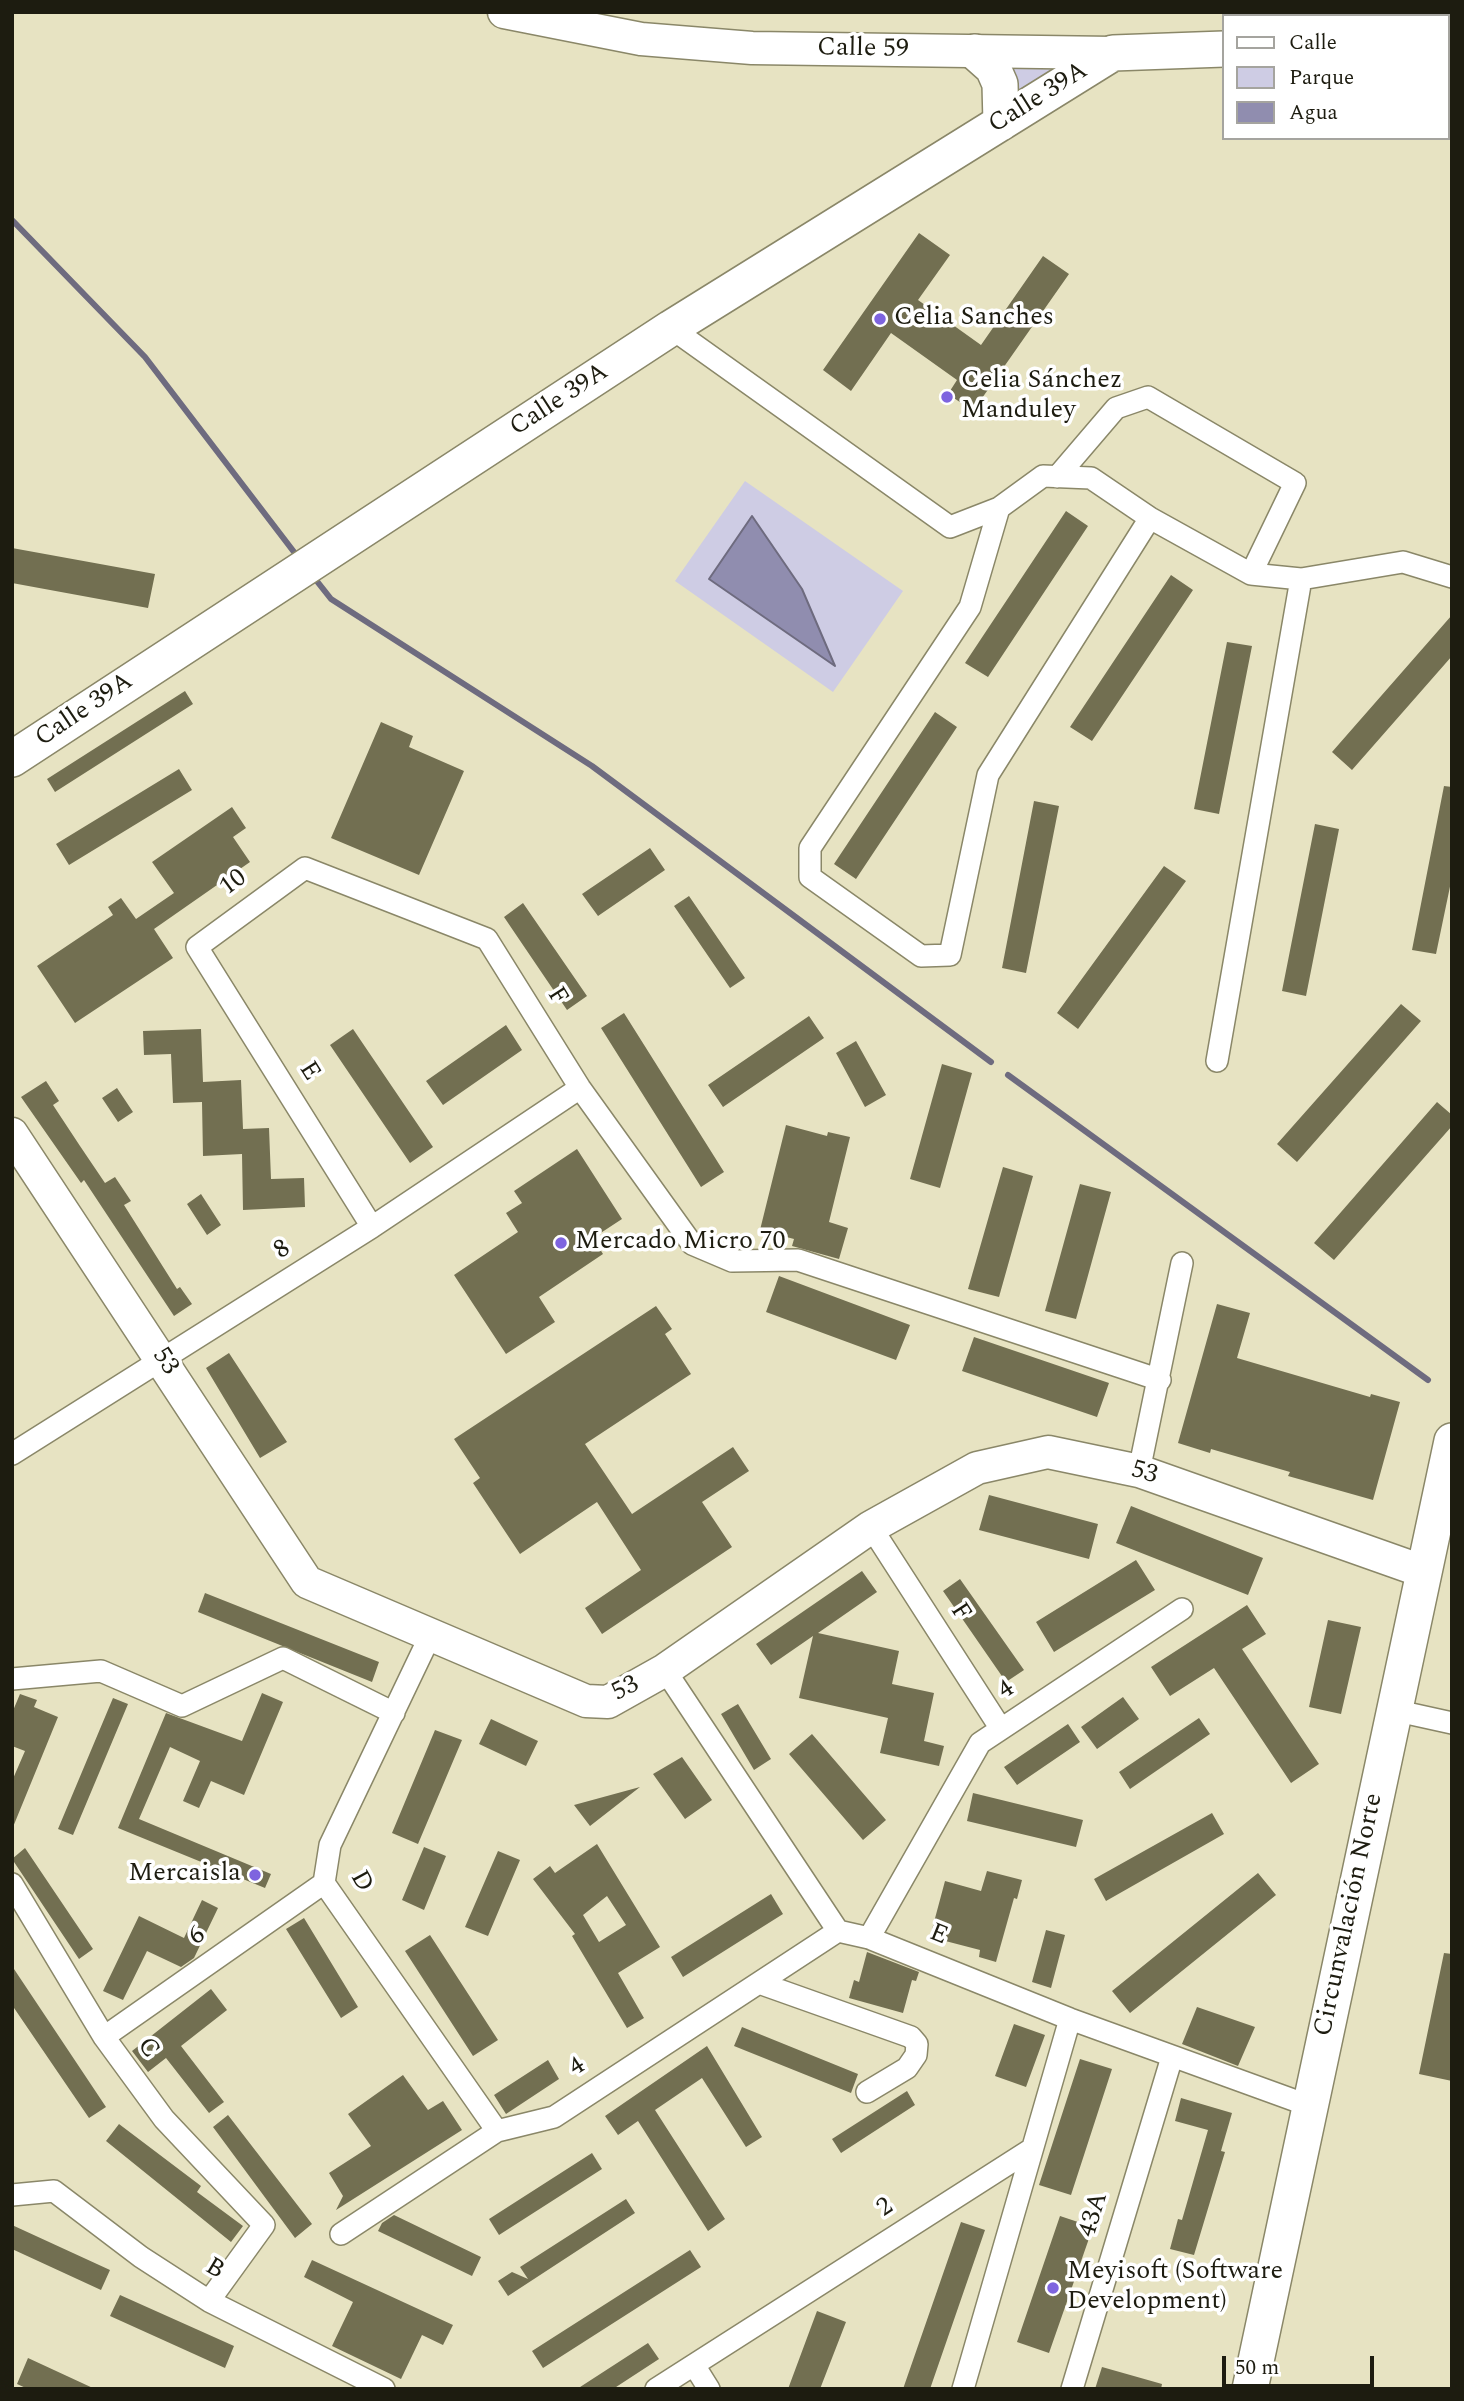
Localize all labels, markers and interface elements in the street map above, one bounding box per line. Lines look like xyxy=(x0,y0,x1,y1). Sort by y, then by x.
legend xyxy=(1222,14,1450,140)
text: Calle xyxy=(1289,27,1337,59)
street label: Calle 59 xyxy=(817,34,909,66)
street label: Calle 39A xyxy=(984,56,1094,142)
text: Parque xyxy=(1289,62,1354,94)
text: Agua xyxy=(1289,97,1338,129)
place label: Celia Sanches xyxy=(894,303,1054,335)
marker: Celia Sanches xyxy=(872,311,888,327)
street label: Calle 39A xyxy=(505,358,615,444)
place label: Celia Sánchez Manduley xyxy=(961,366,1122,428)
marker: Celia Sánchez Manduley xyxy=(939,389,955,405)
street label: Calle 39A xyxy=(30,667,140,755)
street label: 10 xyxy=(214,864,254,904)
street label: F xyxy=(539,982,573,1012)
street label: E xyxy=(290,1057,326,1087)
place label: Mercado Micro 70 xyxy=(575,1227,785,1259)
street label: 8 xyxy=(269,1234,297,1268)
marker: Mercado Micro 70 xyxy=(553,1235,569,1251)
street label: 53 xyxy=(144,1343,184,1381)
street label: 53 xyxy=(1127,1455,1161,1493)
street label: F xyxy=(942,1598,976,1628)
street label: 53 xyxy=(607,1670,645,1710)
street label: 4 xyxy=(993,1674,1021,1708)
street label: Circunvalación Norte xyxy=(1309,1791,1391,2039)
place label: Mercaisla xyxy=(128,1859,241,1891)
street label: D xyxy=(341,1866,379,1898)
marker: Mercaisla xyxy=(247,1867,263,1883)
street label: E xyxy=(924,1918,952,1954)
street label: 6 xyxy=(184,1920,212,1954)
street label: C xyxy=(129,2032,165,2066)
street label: 4 xyxy=(564,2051,592,2085)
street label: 43A xyxy=(1073,2189,1117,2241)
street label: 2 xyxy=(872,2192,900,2226)
street label: B xyxy=(199,2252,229,2288)
place label: Meyisoft (Software Development) xyxy=(1067,2257,1283,2318)
marker: Meyisoft (Software Development) xyxy=(1045,2280,1061,2296)
scale bar xyxy=(1226,2342,1378,2386)
text: 50 m xyxy=(1235,2352,1279,2384)

